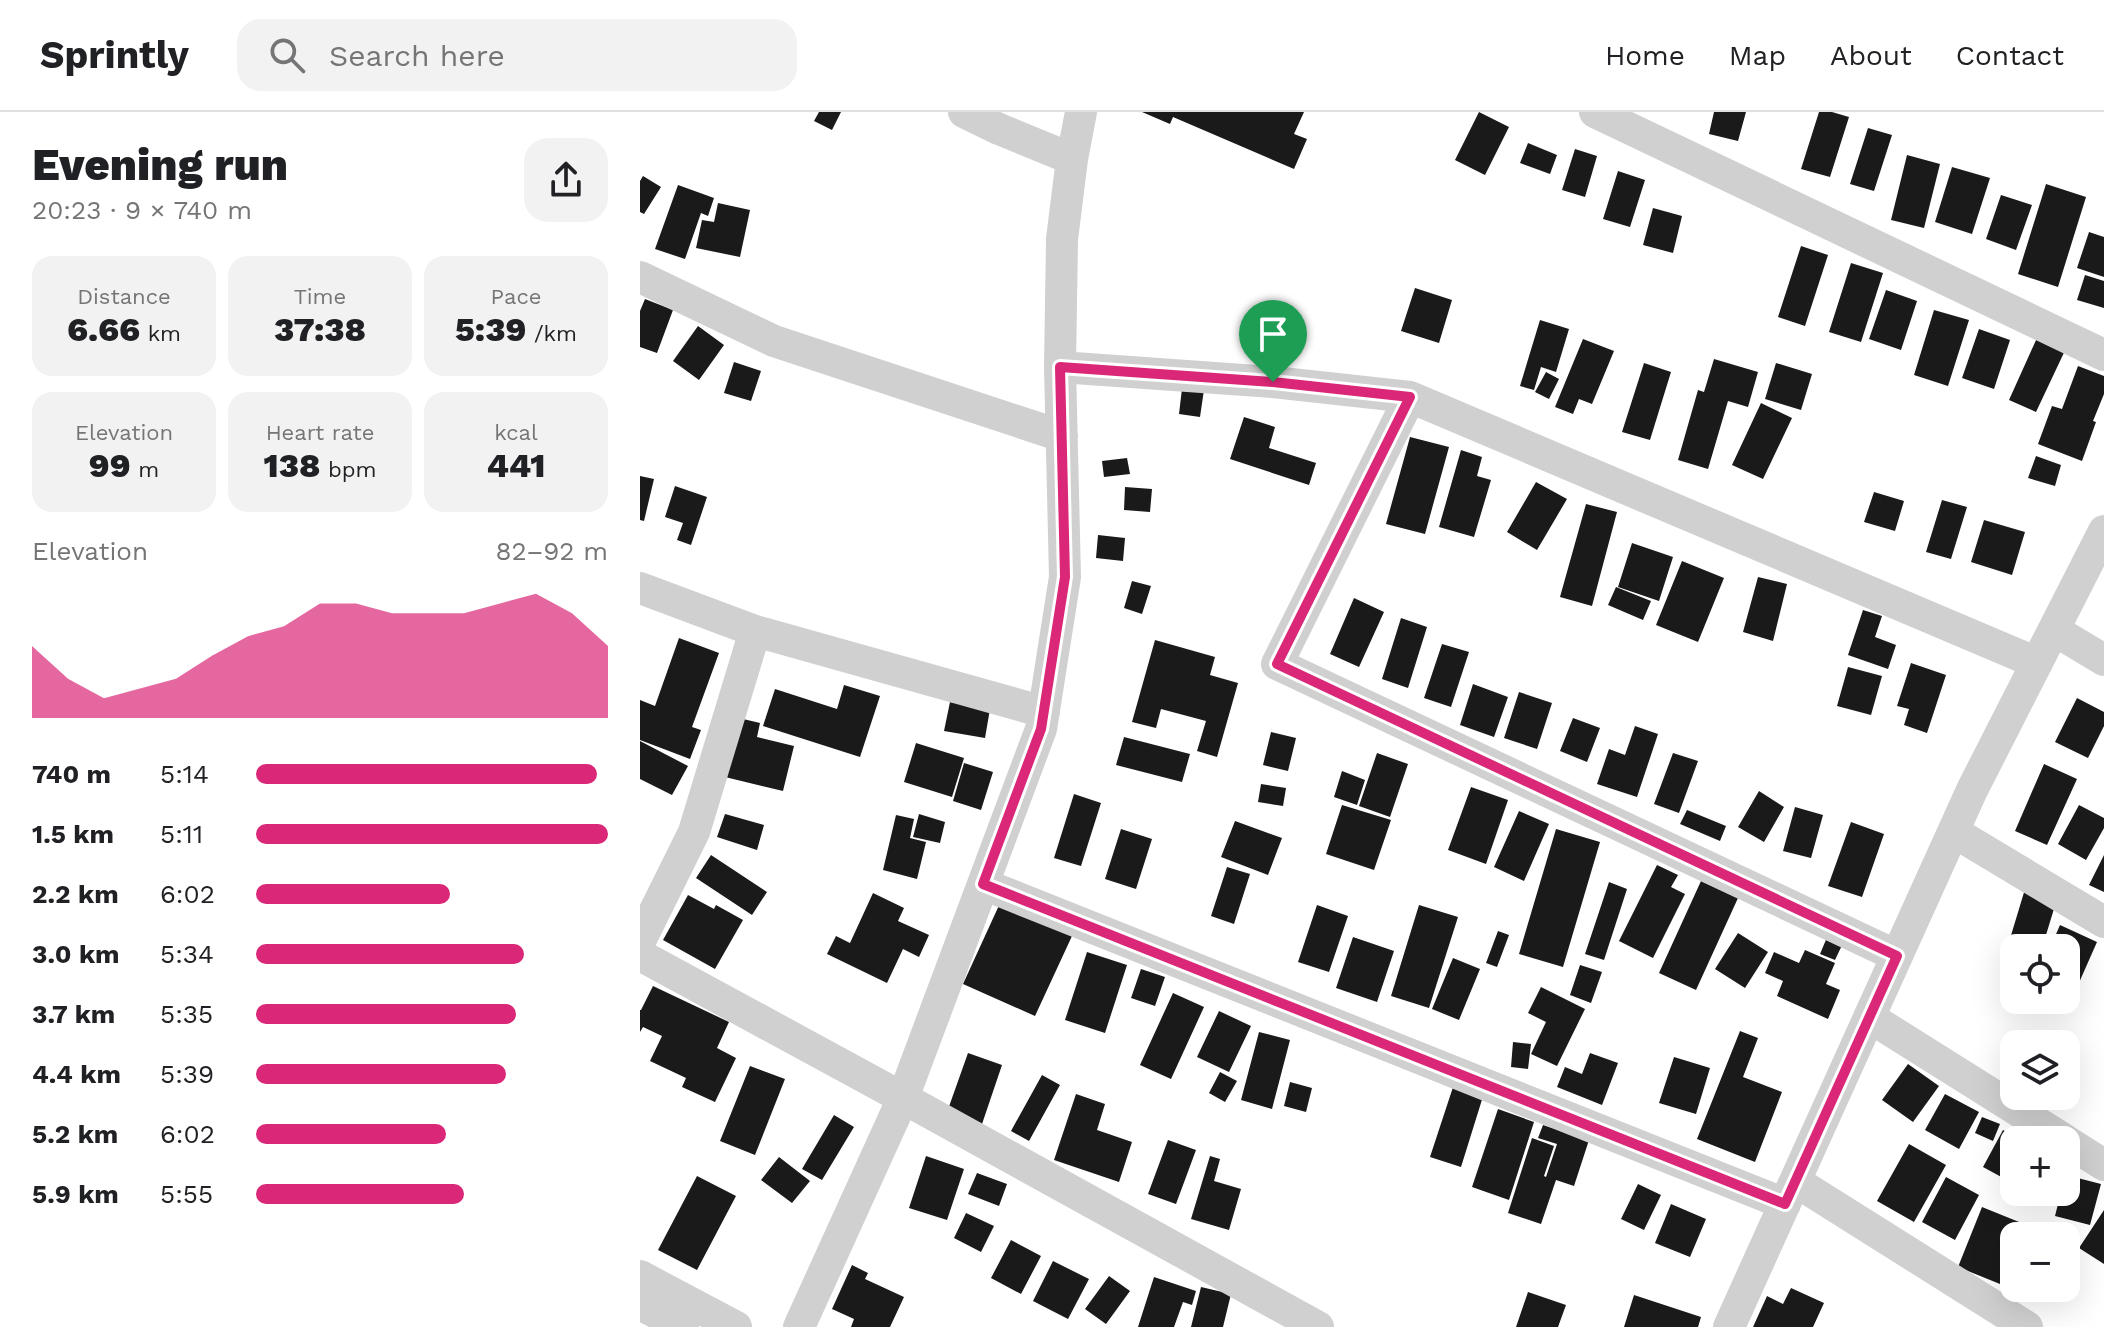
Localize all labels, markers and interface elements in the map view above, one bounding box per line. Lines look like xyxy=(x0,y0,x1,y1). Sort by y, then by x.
search box xyxy=(237,19,797,91)
text: Sprintly xyxy=(40,33,189,77)
icon: search xyxy=(265,33,309,77)
text: Search here xyxy=(329,38,505,73)
text: Home xyxy=(1605,39,1685,72)
text: Map xyxy=(1729,39,1786,72)
text: About xyxy=(1830,39,1912,72)
text: Contact xyxy=(1956,39,2064,72)
button: share xyxy=(524,138,608,222)
text: Evening run xyxy=(32,139,288,191)
text: 20:23 · 9 × 740 m xyxy=(32,195,252,225)
text: Distance xyxy=(77,284,171,309)
text: Time xyxy=(294,284,346,309)
text: Pace xyxy=(491,284,541,309)
pin xyxy=(1239,300,1307,382)
text: 6.66 xyxy=(67,309,140,349)
text: 37:38 xyxy=(274,309,366,349)
text: 5:39 xyxy=(455,309,526,349)
icon: arrive xyxy=(1251,312,1295,356)
text: km xyxy=(140,321,181,346)
text: /km xyxy=(526,321,577,346)
text: Elevation xyxy=(75,420,173,445)
text: Heart rate xyxy=(266,420,374,445)
text: kcal xyxy=(494,420,538,445)
text: 99 xyxy=(89,445,131,485)
text: 138 xyxy=(264,445,320,485)
text: 441 xyxy=(486,445,546,485)
text: m xyxy=(131,457,159,482)
text: bpm xyxy=(320,457,376,482)
text: Elevation xyxy=(32,536,148,566)
text: 82–92 m xyxy=(496,536,608,566)
text: 740 m xyxy=(32,759,111,789)
text: 5:14 xyxy=(160,759,209,789)
text: 1.5 km xyxy=(32,819,114,849)
text: 5:11 xyxy=(160,819,203,849)
text: 2.2 km xyxy=(32,879,119,909)
text: 6:02 xyxy=(160,879,215,909)
map controls xyxy=(2000,934,2080,1302)
button: locate xyxy=(2000,934,2080,1014)
text: 3.0 km xyxy=(32,939,120,969)
text: 5:34 xyxy=(160,939,214,969)
text: 3.7 km xyxy=(32,999,115,1029)
text: 5:35 xyxy=(160,999,213,1029)
button: layers xyxy=(2000,1030,2080,1110)
text: 4.4 km xyxy=(32,1059,121,1089)
text: 5:39 xyxy=(160,1059,214,1089)
text: 5.2 km xyxy=(32,1119,118,1149)
text: 6:02 xyxy=(160,1119,215,1149)
button: + xyxy=(2000,1126,2080,1206)
text: 5.9 km xyxy=(32,1179,119,1209)
text: 5:55 xyxy=(160,1179,213,1209)
button: − xyxy=(2000,1222,2080,1302)

